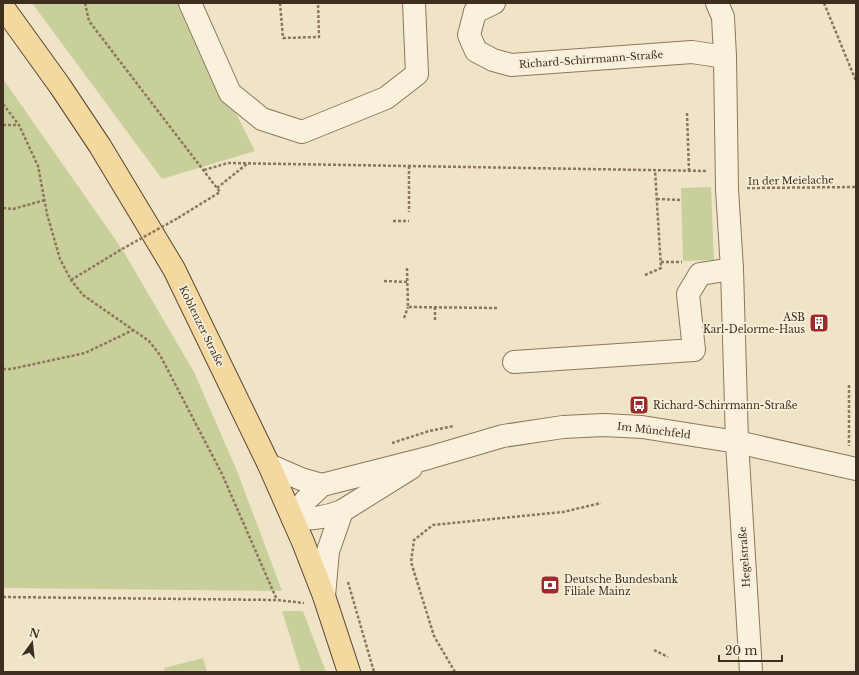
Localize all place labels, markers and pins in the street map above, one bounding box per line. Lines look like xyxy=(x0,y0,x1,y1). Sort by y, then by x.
place label: ASB Karl-Delorme-Haus xyxy=(703,311,805,336)
building icon: ASB Karl-Delorme-Haus xyxy=(808,312,830,334)
bus stop icon: Richard-Schirrmann-Straße xyxy=(628,394,650,416)
place label: Richard-Schirrmann-Straße xyxy=(653,399,798,412)
place label: Deutsche Bundesbank Filiale Mainz xyxy=(564,573,679,598)
bank icon: Deutsche Bundesbank Filiale Mainz xyxy=(539,574,561,596)

